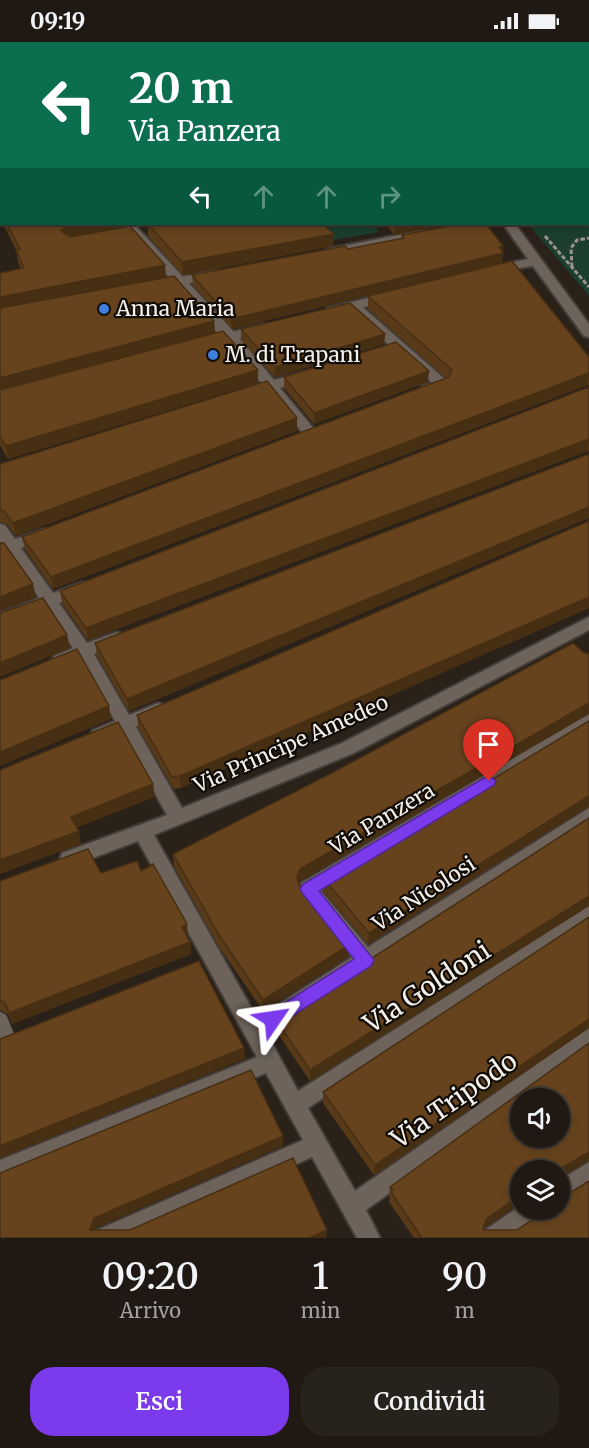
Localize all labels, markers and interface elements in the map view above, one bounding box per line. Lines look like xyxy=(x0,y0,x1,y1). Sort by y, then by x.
text: 09:19 xyxy=(30,7,85,35)
text: 20 m xyxy=(129,62,233,114)
icon: left xyxy=(30,66,108,144)
text: Via Panzera xyxy=(129,114,281,148)
icon: left xyxy=(184,180,217,213)
icon: ahead xyxy=(247,180,280,213)
icon: ahead xyxy=(310,180,343,213)
icon: right xyxy=(373,180,406,213)
place label: Anna Maria xyxy=(115,295,235,322)
marker: Anna Maria xyxy=(97,302,111,316)
place label: M. di Trapani xyxy=(225,341,361,368)
marker: M. di Trapani xyxy=(206,348,220,362)
street label: Via Principe Amedeo xyxy=(188,688,392,799)
pin xyxy=(463,719,514,781)
icon: arrive xyxy=(472,728,505,761)
street label: Via Panzera xyxy=(323,777,439,861)
street label: Via Nicolosi xyxy=(366,850,481,938)
street label: Via Goldoni xyxy=(356,933,496,1040)
position arrow xyxy=(241,987,305,1051)
street label: Via Tripodo xyxy=(383,1044,523,1156)
map controls xyxy=(510,1088,570,1220)
button: sound xyxy=(510,1088,570,1148)
button: layers xyxy=(510,1160,570,1220)
text: 09:20 xyxy=(102,1254,199,1299)
text: 1 xyxy=(312,1254,329,1299)
text: 90 xyxy=(442,1254,487,1299)
text: Arrivo xyxy=(120,1298,181,1323)
text: min xyxy=(301,1298,340,1323)
text: m xyxy=(455,1298,475,1323)
button: Esci xyxy=(30,1367,289,1436)
button: Condividi xyxy=(301,1367,559,1436)

